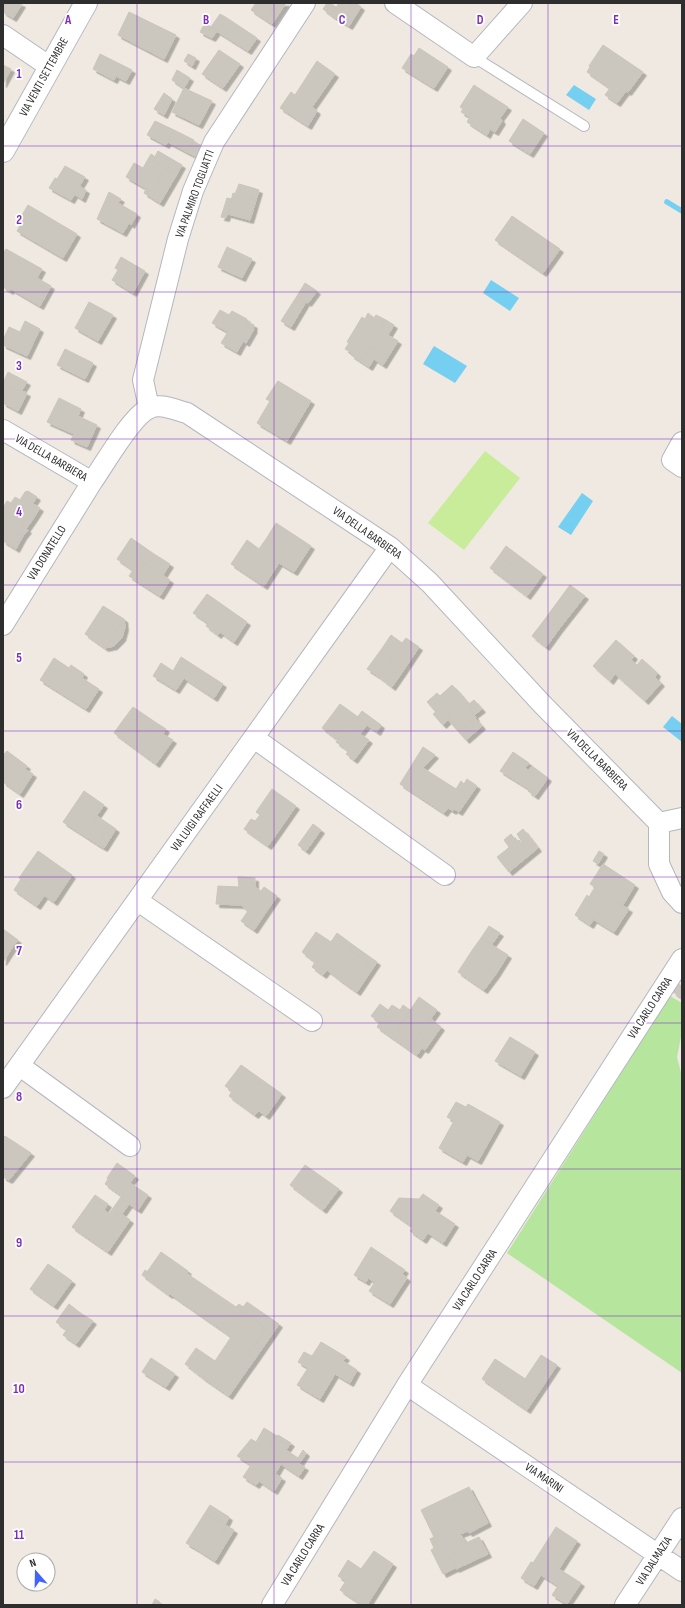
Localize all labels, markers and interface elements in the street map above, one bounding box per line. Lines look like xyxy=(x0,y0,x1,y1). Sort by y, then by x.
text: A xyxy=(64,12,72,28)
text: B xyxy=(203,12,209,28)
text: C xyxy=(339,12,346,28)
text: D xyxy=(477,12,484,28)
text: E xyxy=(613,12,619,28)
street label: VIA VENTI SETTEMBRE xyxy=(16,35,72,119)
text: 1 xyxy=(16,66,22,82)
street label: VIA PALMIRO TOGLIATTI xyxy=(172,148,218,240)
text: 2 xyxy=(16,212,22,228)
text: 3 xyxy=(16,358,22,374)
street label: VIA DELLA BARBIERA xyxy=(12,431,91,485)
text: 4 xyxy=(16,504,22,520)
street label: VIA DELLA BARBIERA xyxy=(329,504,405,563)
street label: VIA DONATELLO xyxy=(24,523,70,583)
text: 5 xyxy=(16,650,22,666)
street label: VIA DELLA BARBIERA xyxy=(563,726,632,795)
street label: VIA LUIGI RAFFAELLI xyxy=(168,782,226,854)
text: 6 xyxy=(16,797,22,813)
text: 7 xyxy=(16,943,22,959)
street label: VIA CARLO CARRA xyxy=(624,974,676,1042)
text: 8 xyxy=(16,1089,22,1105)
text: 9 xyxy=(16,1235,22,1251)
street label: VIA CARLO CARRA xyxy=(449,1246,501,1314)
text: 10 xyxy=(13,1381,25,1397)
street label: VIA MARINI xyxy=(522,1460,566,1496)
street label: VIA CARLO CARRA xyxy=(278,1520,329,1589)
text: 11 xyxy=(14,1527,24,1543)
street label: VIA DALMAZIA xyxy=(633,1533,676,1588)
north arrow xyxy=(16,1552,56,1592)
text: N xyxy=(28,1556,38,1570)

